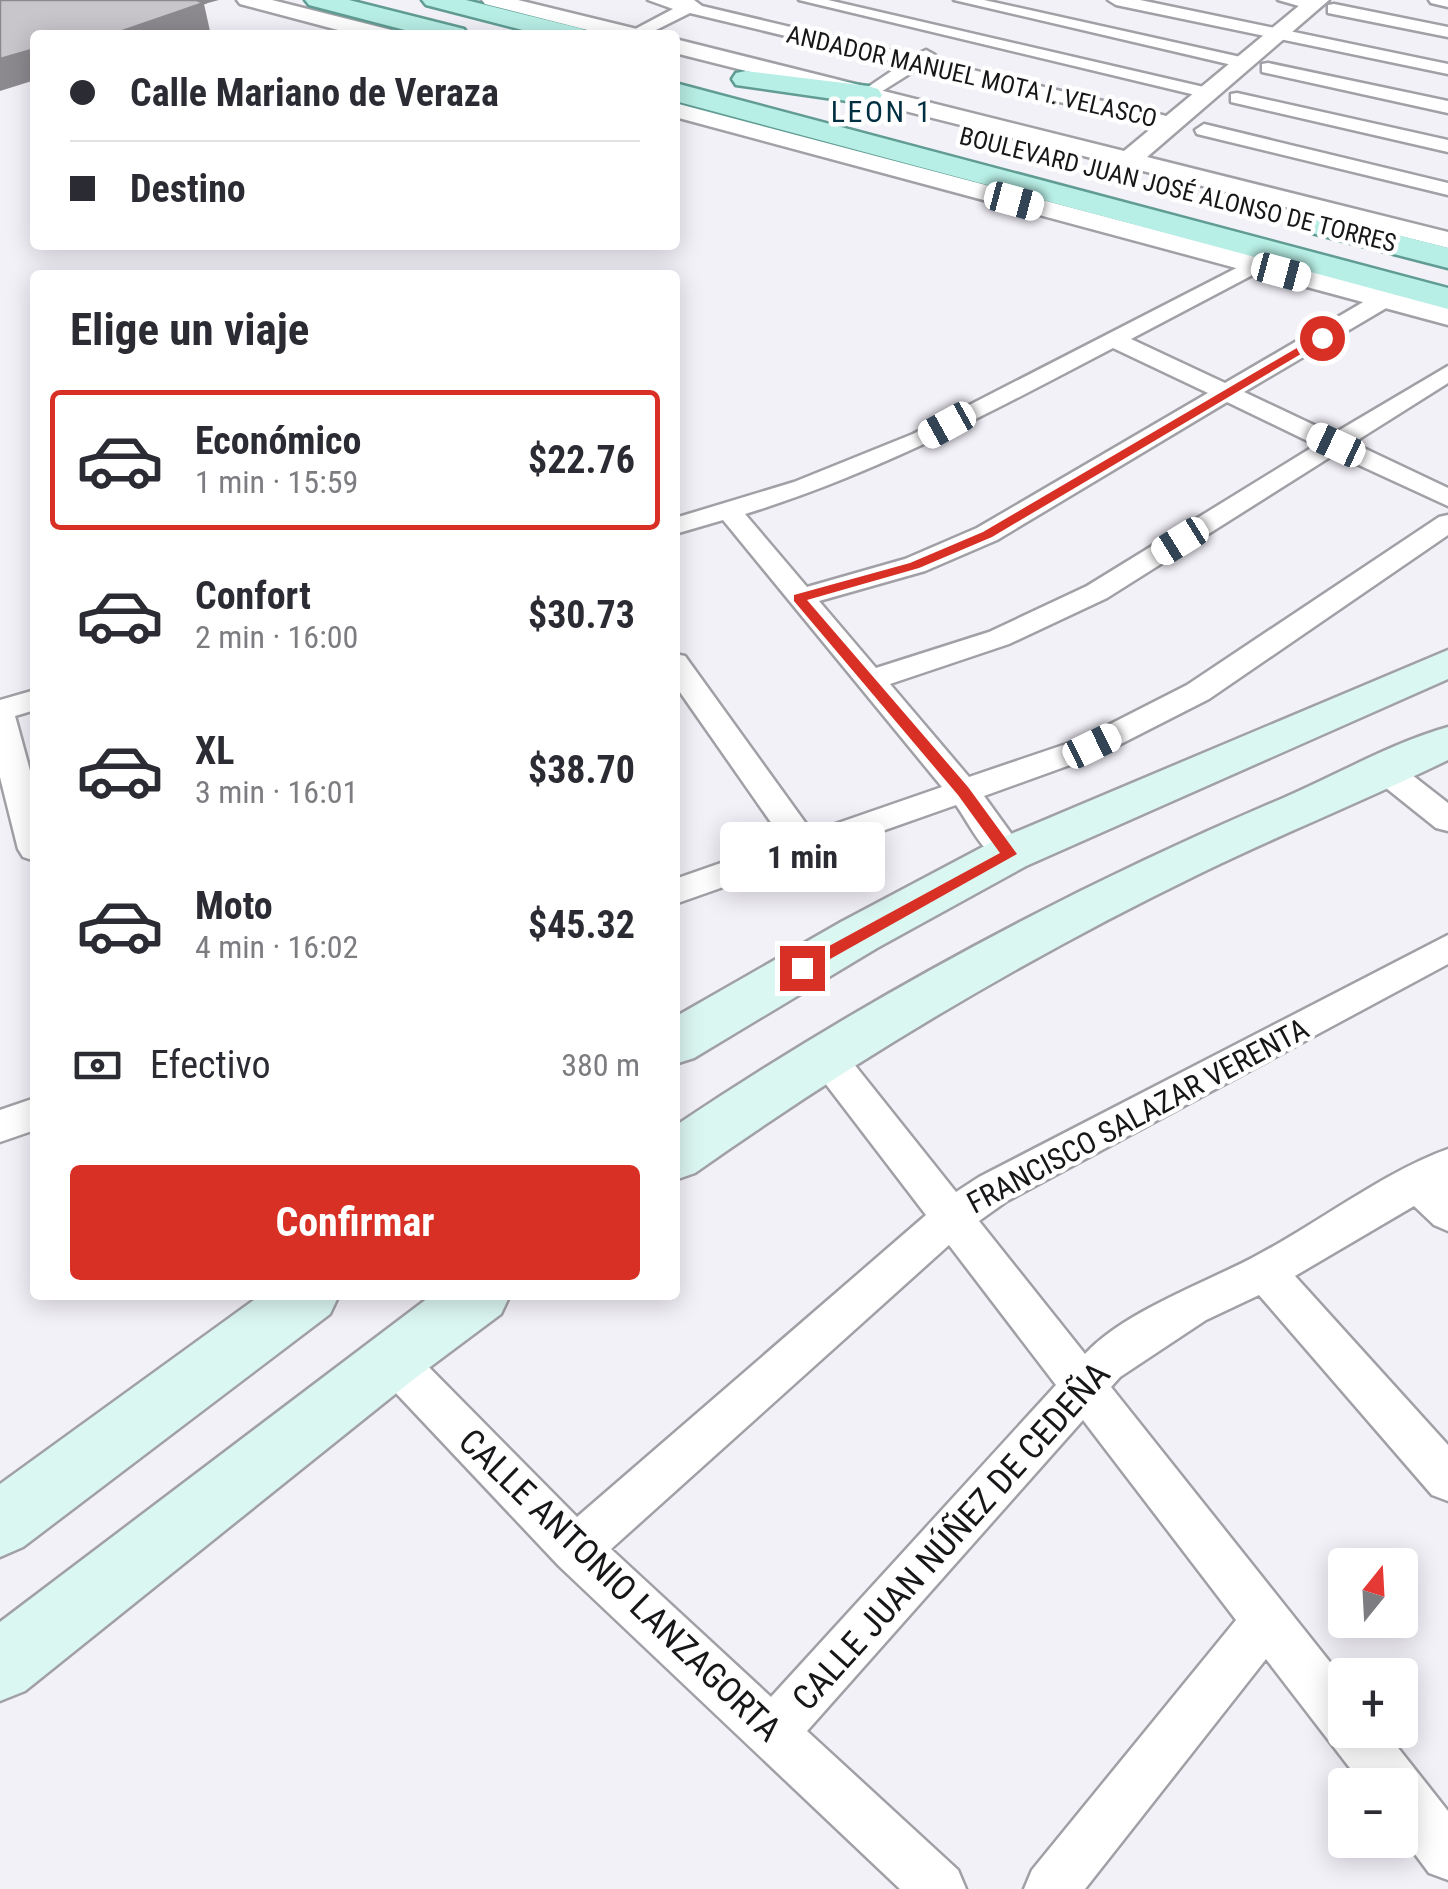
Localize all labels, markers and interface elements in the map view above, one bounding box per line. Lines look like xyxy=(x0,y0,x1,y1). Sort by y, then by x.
street label: ANDADOR MANUEL MOTA I. VELASCO xyxy=(784,20,1160,133)
text: Calle Mariano de Veraza xyxy=(130,71,499,115)
district label: LEON 1 xyxy=(831,94,933,129)
street label: BOULEVARD JUAN JOSÉ ALONSO DE TORRES xyxy=(957,120,1399,258)
text: Destino xyxy=(130,167,246,211)
car xyxy=(981,179,1047,223)
car xyxy=(1248,250,1314,294)
text: Elige un viaje xyxy=(70,303,309,356)
route start xyxy=(1300,316,1345,361)
car xyxy=(913,397,981,453)
icon: car xyxy=(75,415,165,505)
text: Económico xyxy=(195,419,361,463)
car xyxy=(1302,419,1370,471)
text: $22.76 xyxy=(528,438,635,482)
text: 1 min · 15:59 xyxy=(195,463,358,501)
car xyxy=(1147,512,1213,570)
icon: car xyxy=(75,570,165,660)
text: Confort xyxy=(195,574,311,618)
text: $30.73 xyxy=(528,593,635,637)
text: 2 min · 16:00 xyxy=(195,618,358,656)
car xyxy=(1058,719,1126,773)
icon: car xyxy=(75,725,165,815)
text: XL xyxy=(195,729,234,773)
text: $38.70 xyxy=(528,748,635,792)
text: 3 min · 16:01 xyxy=(195,773,358,811)
callout: 1 min xyxy=(720,823,884,893)
text: 1 min xyxy=(767,838,838,876)
icon: car xyxy=(75,880,165,970)
text: Moto xyxy=(195,884,273,928)
text: $45.32 xyxy=(528,903,635,947)
text: 4 min · 16:02 xyxy=(195,928,358,966)
route end xyxy=(780,946,825,991)
street label: FRANCISCO SALAZAR VERENTA xyxy=(961,1011,1314,1221)
icon: cash xyxy=(70,1038,125,1093)
text: Efectivo xyxy=(150,1043,271,1087)
text: 380 m xyxy=(561,1046,640,1084)
button: Confirmar xyxy=(70,1165,640,1280)
street label: CALLE JUAN NÚÑEZ DE CEDEÑA xyxy=(784,1354,1118,1719)
street label: CALLE ANTONIO LANZAGORTA xyxy=(450,1421,789,1750)
north arrow xyxy=(1328,1548,1418,1638)
map controls xyxy=(1328,1548,1418,1858)
button: + xyxy=(1328,1658,1418,1748)
button: − xyxy=(1328,1768,1418,1858)

